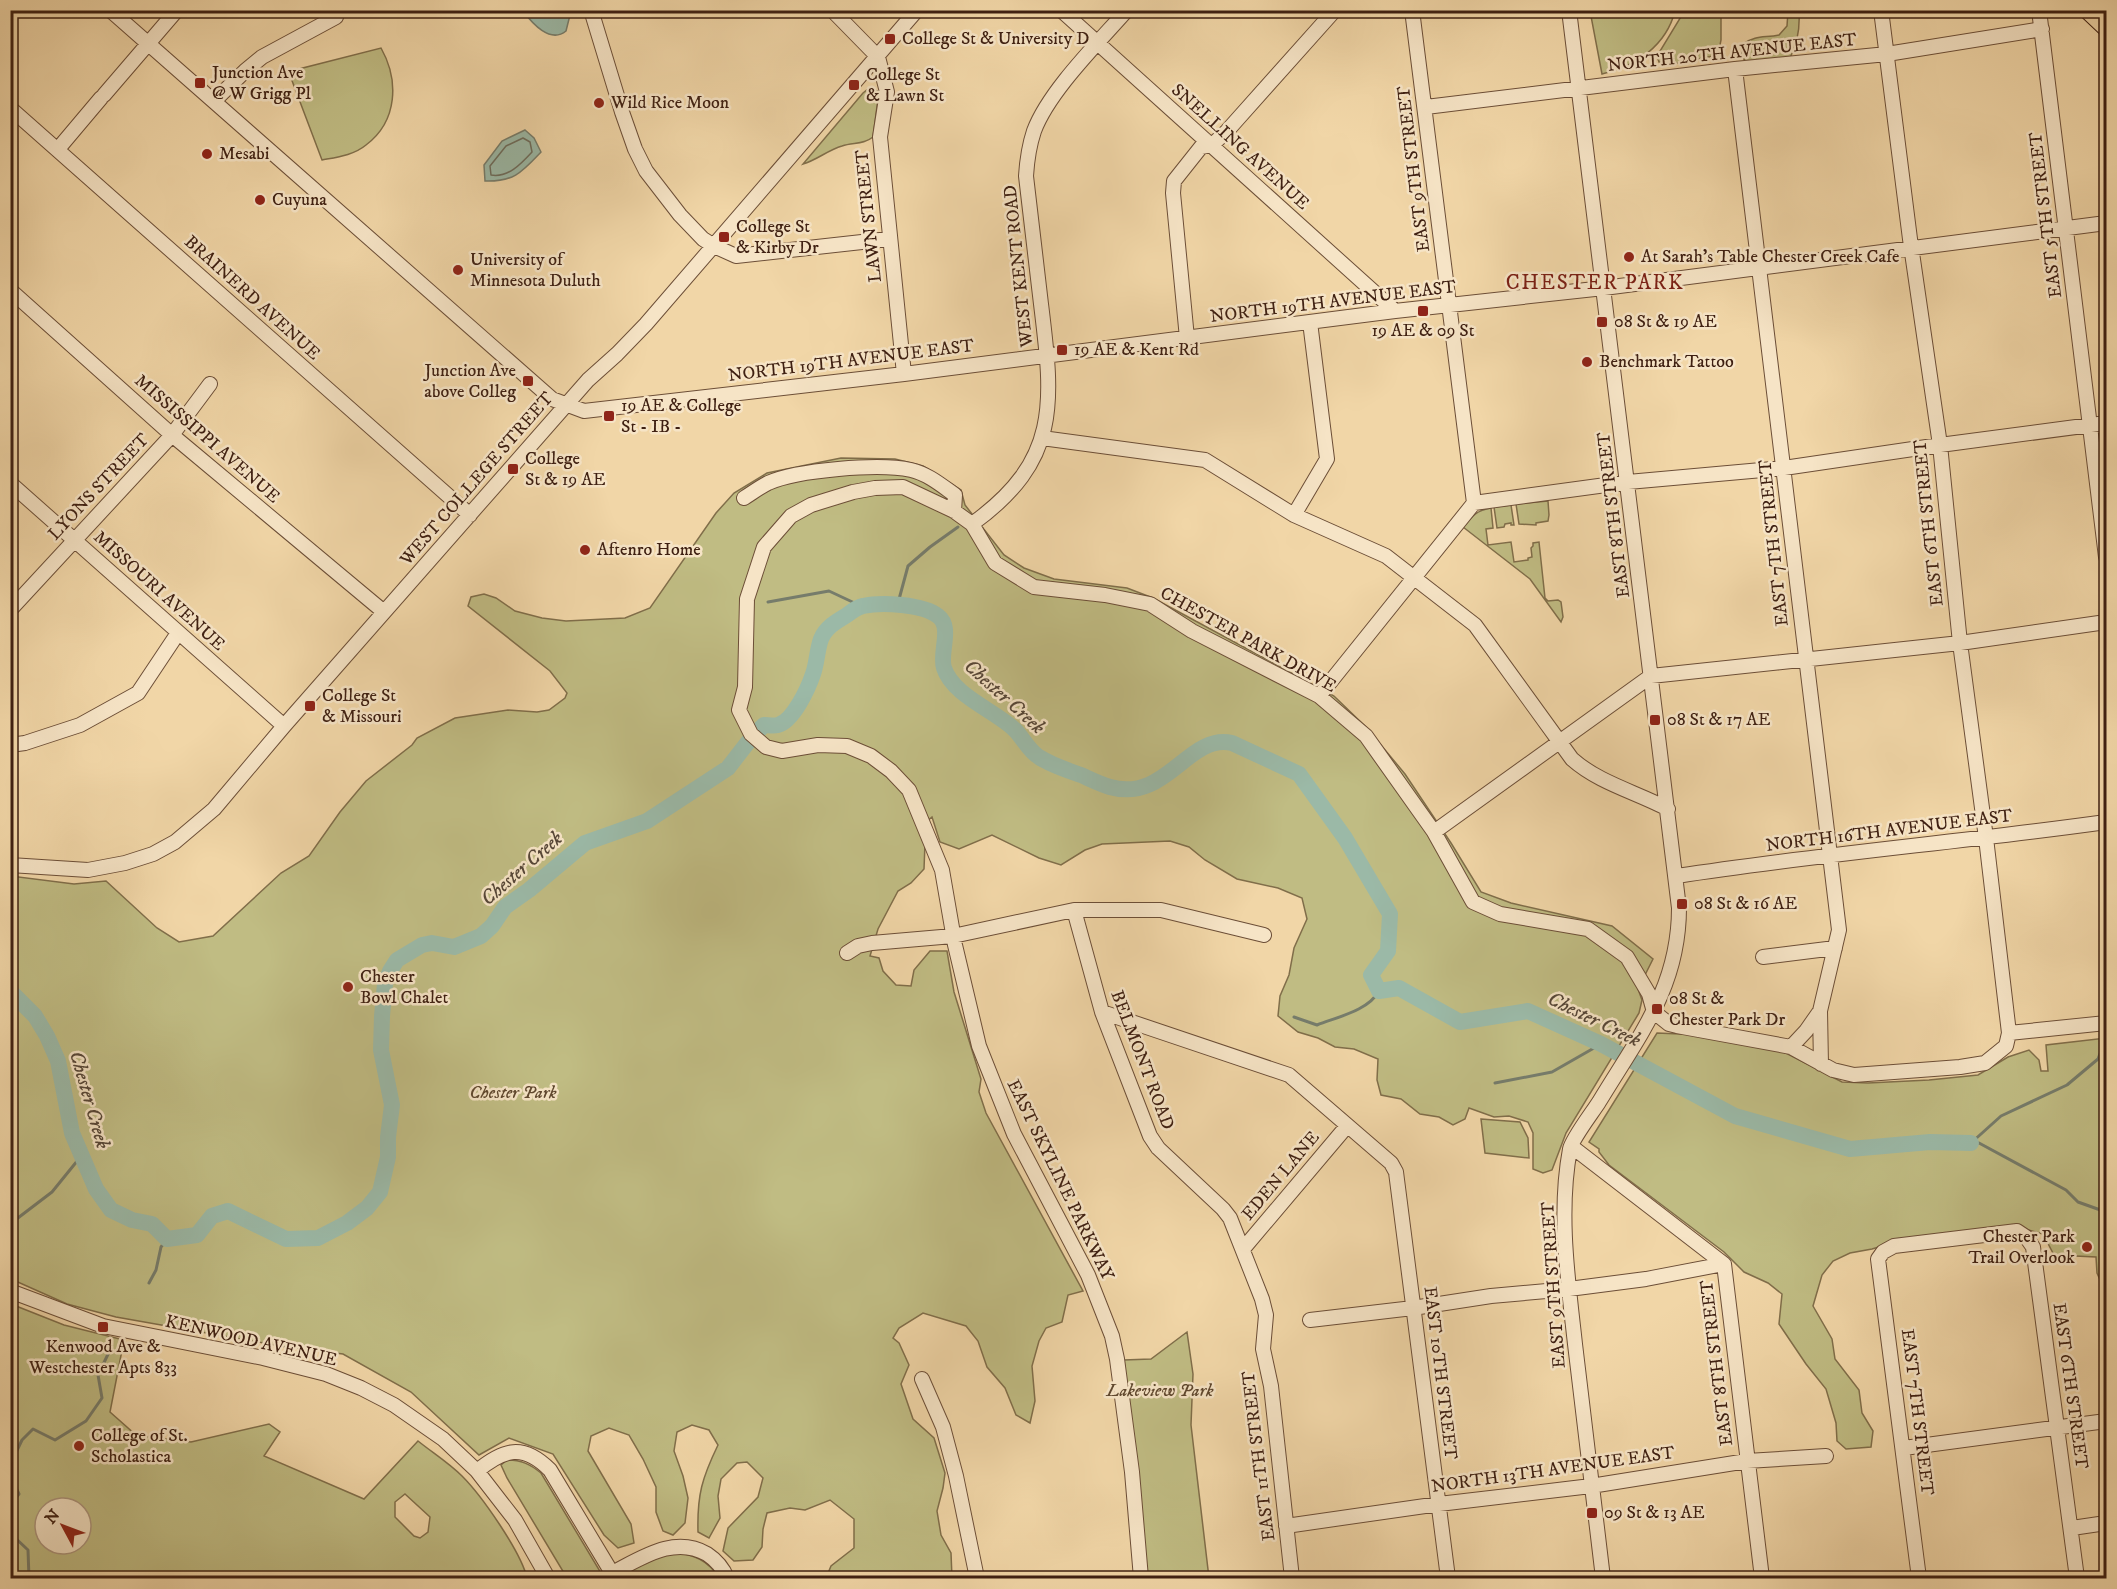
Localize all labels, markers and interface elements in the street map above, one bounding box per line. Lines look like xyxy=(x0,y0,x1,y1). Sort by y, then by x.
place label: College St & University D xyxy=(902,28,1089,50)
street label: NORTH 20TH AVENUE EAST xyxy=(1606,29,1858,77)
marker: College St & University D xyxy=(883,32,897,46)
place label: Junction Ave @ W Grigg Pl xyxy=(210,62,312,105)
place label: College St & Lawn St xyxy=(866,64,944,107)
marker: Junction Ave @ W Grigg Pl xyxy=(193,76,207,90)
marker: College St & Lawn St xyxy=(847,78,861,92)
street label: SNELLING AVENUE xyxy=(1167,79,1314,215)
street label: EAST 9TH STREET xyxy=(1393,84,1435,253)
place label: Wild Rice Moon xyxy=(610,92,730,114)
marker: Wild Rice Moon xyxy=(592,96,606,110)
street label: EAST 5TH STREET xyxy=(2025,130,2067,299)
place label: Mesabi xyxy=(219,143,269,165)
marker: Mesabi xyxy=(200,147,214,161)
street label: LAWN STREET xyxy=(851,148,887,284)
street label: WEST KENT ROAD xyxy=(1000,184,1039,349)
place label: Cuyuna xyxy=(272,189,327,211)
marker: Cuyuna xyxy=(253,193,267,207)
place label: College St & Kirby Dr xyxy=(736,216,819,259)
marker: College St & Kirby Dr xyxy=(717,230,731,244)
street label: BRAINERD AVENUE xyxy=(179,231,325,365)
place label: At Sarah's Table Chester Creek Cafe xyxy=(1641,246,1899,268)
place label: University of Minnesota Duluth xyxy=(470,249,601,292)
marker: At Sarah's Table Chester Creek Cafe xyxy=(1622,250,1636,264)
marker: University of Minnesota Duluth xyxy=(451,263,465,277)
district label: CHESTER PARK xyxy=(1506,270,1684,296)
street label: NORTH 19TH AVENUE EAST xyxy=(1209,276,1458,328)
marker: 19 AE & 09 St xyxy=(1416,304,1430,318)
place label: 08 St & 19 AE xyxy=(1614,311,1717,333)
marker: 08 St & 19 AE xyxy=(1595,315,1609,329)
place label: 19 AE & 09 St xyxy=(1372,320,1475,342)
street label: NORTH 19TH AVENUE EAST xyxy=(727,335,976,387)
place label: 19 AE & Kent Rd xyxy=(1074,339,1199,361)
marker: 19 AE & Kent Rd xyxy=(1055,343,1069,357)
place label: Benchmark Tattoo xyxy=(1599,351,1734,373)
marker: Benchmark Tattoo xyxy=(1580,355,1594,369)
place label: Junction Ave above Colleg xyxy=(423,360,516,403)
street label: MISSISSIPPI AVENUE xyxy=(130,370,284,508)
marker: Junction Ave above Colleg xyxy=(521,374,535,388)
street label: WEST COLLEGE STREET xyxy=(395,387,559,571)
place label: 19 AE & College St - IB - xyxy=(621,395,741,438)
marker: 19 AE & College St - IB - xyxy=(602,409,616,423)
street label: LYONS STREET xyxy=(44,429,154,545)
street label: EAST 8TH STREET xyxy=(1593,430,1635,599)
street label: EAST 6TH STREET xyxy=(1909,438,1949,607)
place label: College St & 19 AE xyxy=(525,448,606,491)
street label: EAST 7TH STREET xyxy=(1754,458,1794,627)
marker: College St & 19 AE xyxy=(506,462,520,476)
street label: MISSOURI AVENUE xyxy=(89,526,229,656)
place label: Aftenro Home xyxy=(597,539,701,561)
marker: Aftenro Home xyxy=(578,543,592,557)
street label: CHESTER PARK DRIVE xyxy=(1156,582,1340,698)
water label: Chester Creek xyxy=(958,654,1050,740)
place label: College St & Missouri xyxy=(322,685,402,728)
marker: College St & Missouri xyxy=(303,699,317,713)
place label: 08 St & 17 AE xyxy=(1667,709,1771,731)
marker: 08 St & 17 AE xyxy=(1648,713,1662,727)
street label: NORTH 16TH AVENUE EAST xyxy=(1765,805,2014,857)
water label: Chester Creek xyxy=(476,826,569,911)
place label: 08 St & 16 AE xyxy=(1694,893,1798,915)
marker: 08 St & 16 AE xyxy=(1675,897,1689,911)
place label: Chester Bowl Chalet xyxy=(360,966,448,1009)
marker: Chester Bowl Chalet xyxy=(341,980,355,994)
street label: BELMONT ROAD xyxy=(1105,987,1179,1133)
water label: Chester Creek xyxy=(1543,987,1645,1054)
place label: 08 St & Chester Park Dr xyxy=(1669,988,1785,1031)
marker: 08 St & Chester Park Dr xyxy=(1650,1002,1664,1016)
water label: Chester Creek xyxy=(63,1048,115,1152)
street label: EAST SKYLINE PARKWAY xyxy=(1002,1076,1119,1285)
park label: Chester Park xyxy=(469,1082,557,1104)
street label: EDEN LANE xyxy=(1237,1127,1325,1225)
street label: EAST 9TH STREET xyxy=(1537,1201,1571,1369)
place label: Chester Park Trail Overlook xyxy=(1969,1226,2075,1269)
marker: Chester Park Trail Overlook xyxy=(2080,1240,2094,1254)
street label: EAST 8TH STREET xyxy=(1696,1278,1738,1447)
street label: EAST 10TH STREET xyxy=(1418,1285,1462,1461)
street label: EAST 6TH STREET xyxy=(2047,1302,2093,1471)
street label: KENWOOD AVENUE xyxy=(163,1311,339,1372)
marker: Kenwood Ave & Westchester Apts 833 xyxy=(96,1320,110,1334)
street label: EAST 7TH STREET xyxy=(1896,1328,1938,1497)
place label: Kenwood Ave & Westchester Apts 833 xyxy=(28,1336,177,1379)
street label: EAST 11TH STREET xyxy=(1238,1369,1280,1542)
park label: Lakeview Park xyxy=(1106,1380,1214,1402)
place label: College of St. Scholastica xyxy=(91,1425,188,1468)
marker: College of St. Scholastica xyxy=(72,1439,86,1453)
street label: NORTH 13TH AVENUE EAST xyxy=(1430,1442,1676,1498)
north arrow xyxy=(33,1496,93,1556)
place label: 09 St & 13 AE xyxy=(1604,1502,1705,1524)
text: N xyxy=(41,1505,64,1528)
marker: 09 St & 13 AE xyxy=(1585,1506,1599,1520)

